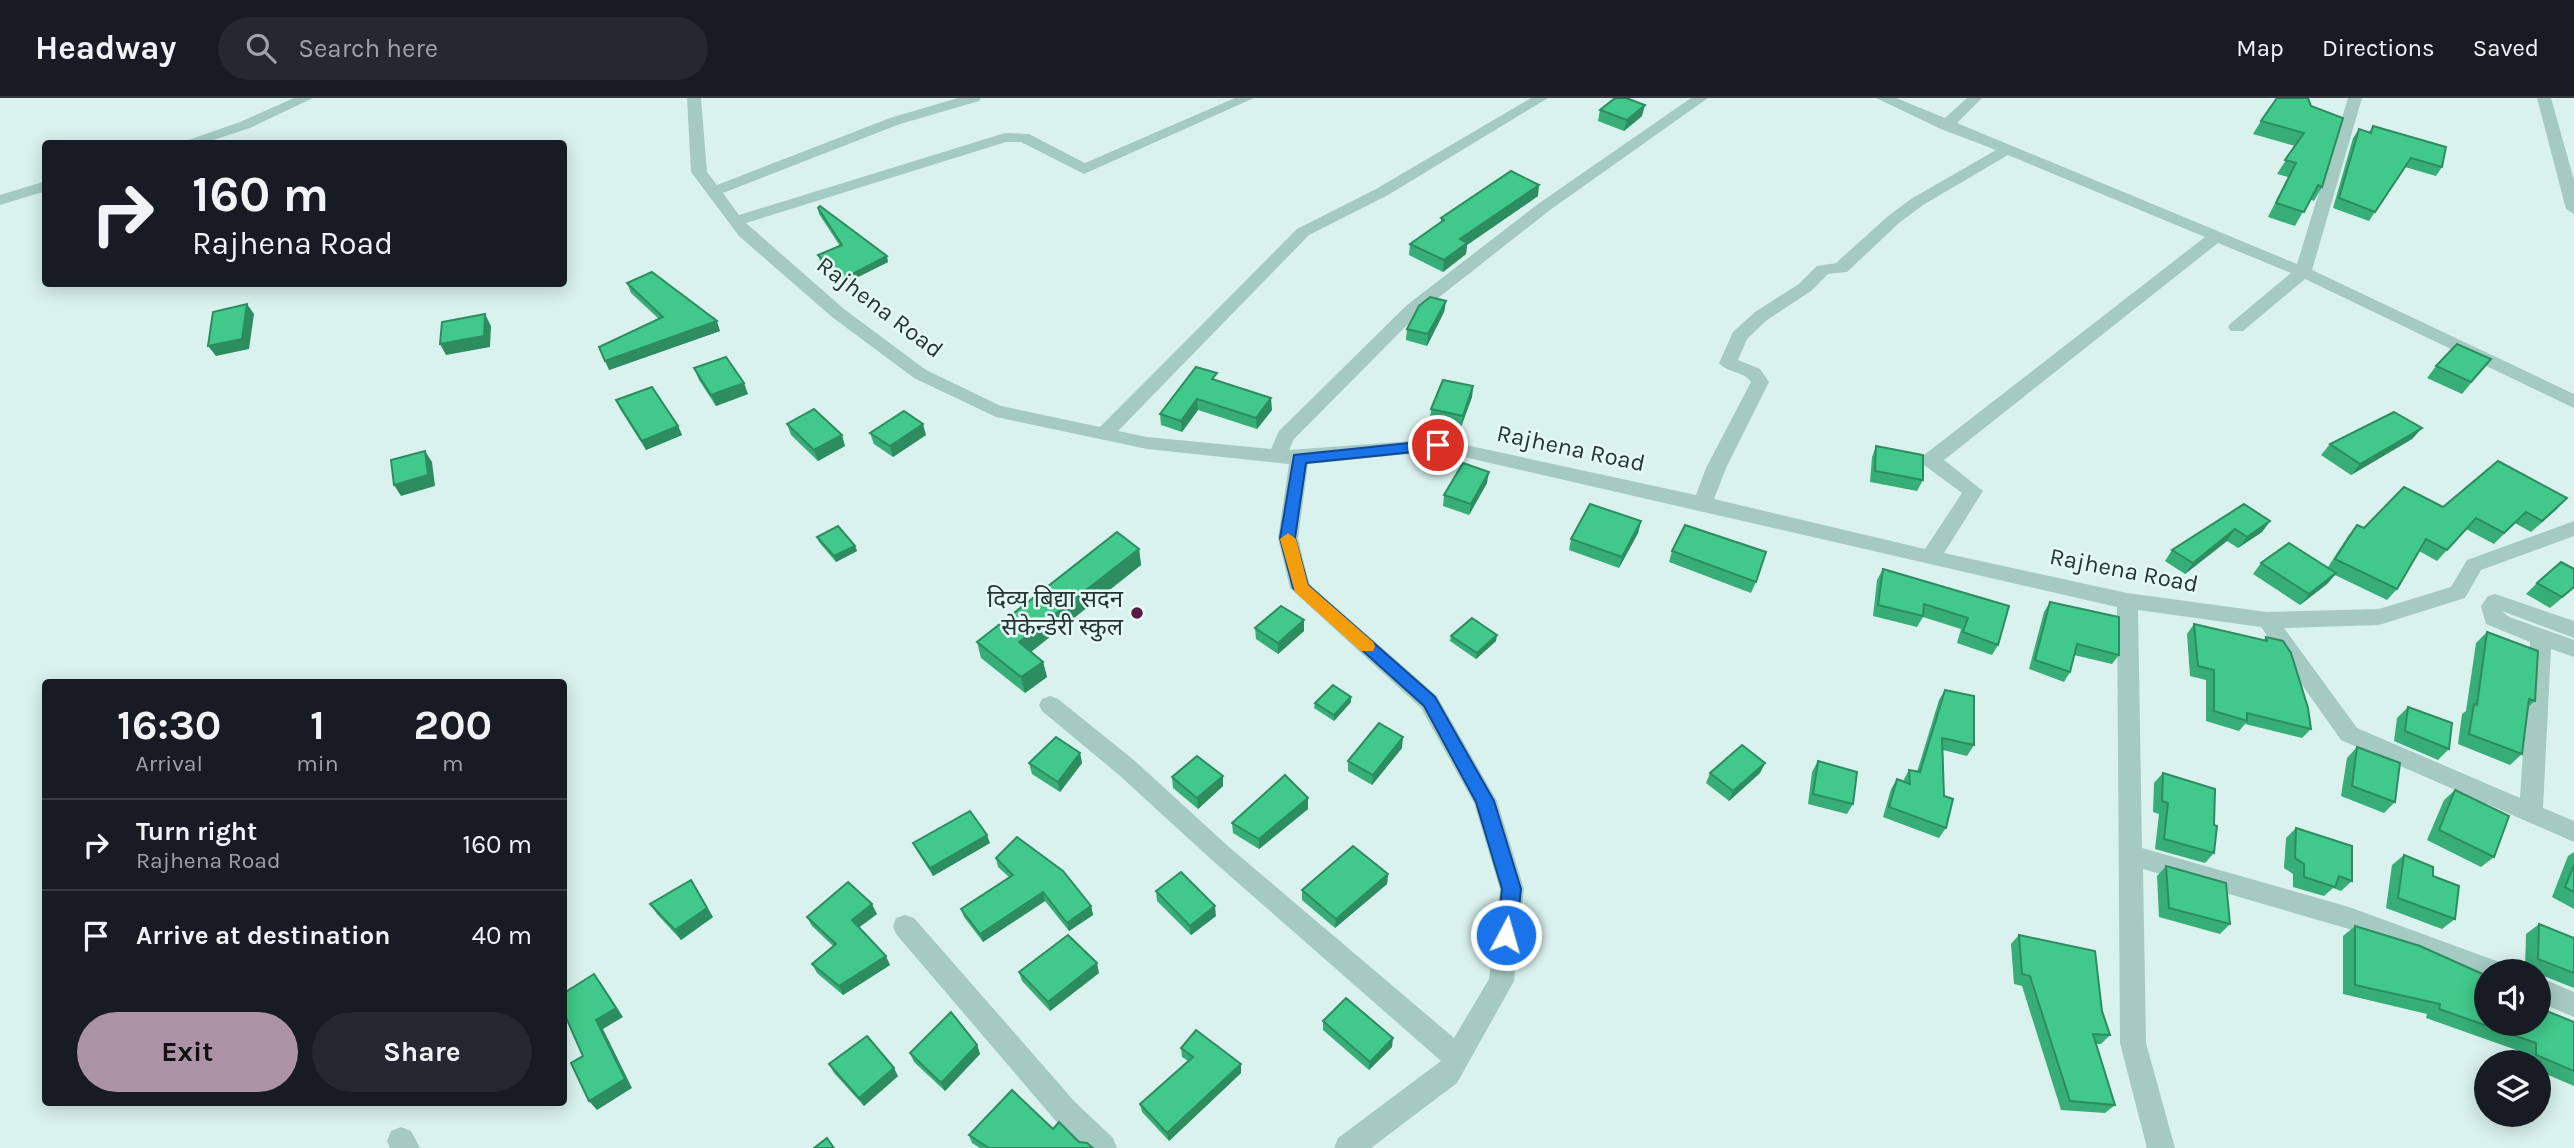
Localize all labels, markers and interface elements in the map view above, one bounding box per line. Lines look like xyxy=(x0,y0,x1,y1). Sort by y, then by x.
search box xyxy=(218,17,708,80)
text: Headway xyxy=(35,29,176,67)
icon: search xyxy=(242,29,280,67)
text: Search here xyxy=(298,33,438,64)
text: Map xyxy=(2236,34,2284,62)
text: Directions xyxy=(2322,34,2435,62)
text: Saved xyxy=(2473,34,2539,62)
text: 160 m xyxy=(192,166,329,223)
icon: right xyxy=(77,168,168,259)
text: Rajhena Road xyxy=(192,225,393,262)
street label: Rajhena Road xyxy=(811,250,949,364)
pin xyxy=(1408,415,1468,475)
street label: Rajhena Road xyxy=(1494,419,1648,477)
icon: arrive xyxy=(1419,426,1457,464)
street label: Rajhena Road xyxy=(2047,542,2201,598)
place label: दिव्य बिद्या सदन सेकेन्डेरी स्कुल xyxy=(987,585,1124,642)
marker: दिव्य बिद्या सदन सेकेन्डेरी स्कुल xyxy=(1129,605,1145,621)
text: 16:30 xyxy=(117,700,221,750)
text: 1 xyxy=(310,700,325,750)
text: 200 xyxy=(414,700,492,750)
text: Arrival xyxy=(135,750,203,777)
text: min xyxy=(296,750,339,777)
text: m xyxy=(442,750,464,777)
text: Turn right xyxy=(136,816,257,847)
icon: right xyxy=(77,826,115,864)
text: 160 m xyxy=(463,829,532,860)
text: Rajhena Road xyxy=(136,847,281,874)
position arrow xyxy=(1469,898,1543,972)
icon: arrive xyxy=(77,917,115,955)
text: Arrive at destination xyxy=(136,920,390,951)
text: 40 m xyxy=(472,920,532,951)
map controls xyxy=(2474,959,2551,1127)
button: sound xyxy=(2474,959,2551,1036)
button: Exit xyxy=(77,1012,298,1092)
button: Share xyxy=(312,1012,532,1092)
button: layers xyxy=(2474,1050,2551,1127)

